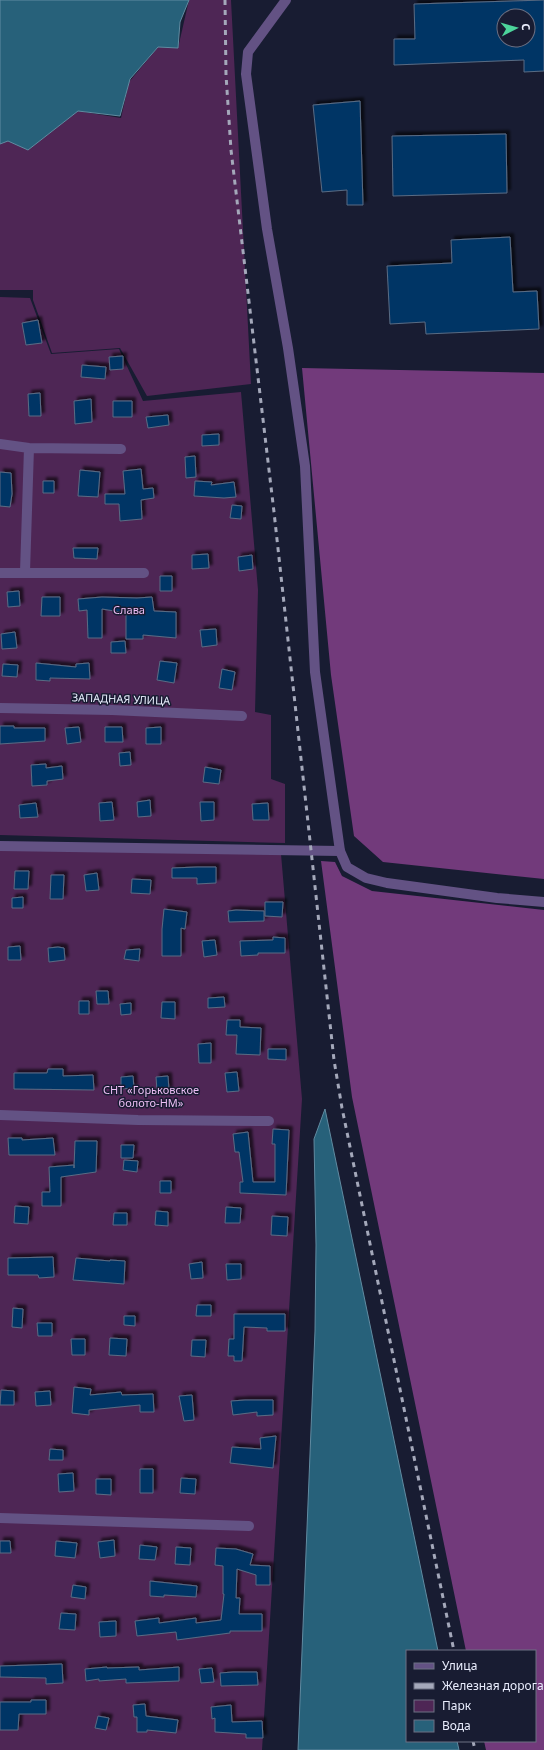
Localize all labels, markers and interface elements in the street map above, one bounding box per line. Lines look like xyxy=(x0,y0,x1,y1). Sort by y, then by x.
north arrow xyxy=(496,8,536,48)
text: С xyxy=(519,23,534,31)
park label: Слава xyxy=(113,602,145,617)
street label: ЗАПАДНАЯ УЛИЦА xyxy=(72,689,171,708)
park label: СНТ «Горьковское болото-НМ» xyxy=(103,1082,199,1110)
legend xyxy=(406,1650,536,1742)
text: Улица xyxy=(442,1657,477,1674)
text: Железная дорога xyxy=(442,1677,544,1694)
text: Парк xyxy=(442,1697,472,1714)
text: Вода xyxy=(442,1717,471,1734)

